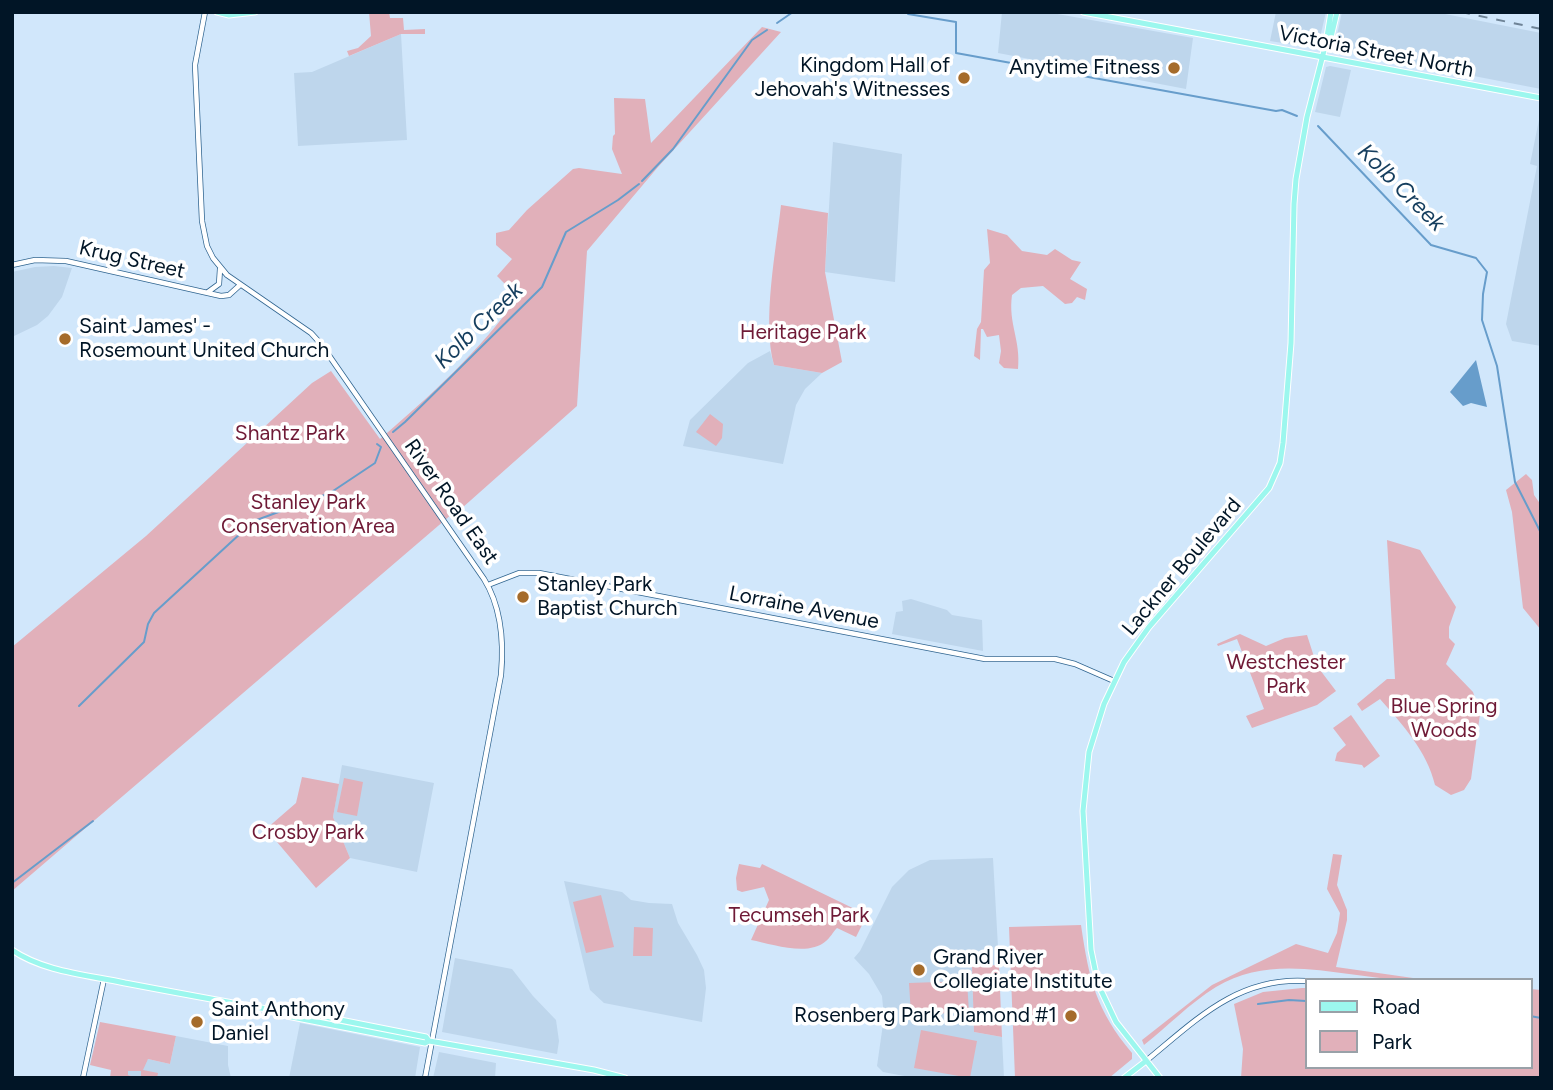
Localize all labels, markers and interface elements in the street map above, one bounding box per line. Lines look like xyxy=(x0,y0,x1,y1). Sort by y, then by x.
street label: Victoria Street North xyxy=(1276,21,1476,83)
place label: Kingdom Hall of Jehovah's Witnesses xyxy=(755,53,950,103)
place label: Anytime Fitness xyxy=(1009,55,1160,81)
marker: Anytime Fitness xyxy=(1166,60,1182,76)
marker: Kingdom Hall of Jehovah's Witnesses xyxy=(956,70,972,86)
water label: Kolb Creek xyxy=(1352,139,1450,237)
street label: Krug Street xyxy=(77,236,187,284)
water label: Kolb Creek xyxy=(429,277,529,375)
place label: Saint James' - Rosemount United Church xyxy=(79,314,329,364)
park label: Heritage Park xyxy=(740,320,866,346)
marker: Saint James' - Rosemount United Church xyxy=(57,331,73,347)
park label: Shantz Park xyxy=(235,421,345,447)
street label: River Road East xyxy=(399,435,503,569)
park label: Stanley Park Conservation Area xyxy=(221,490,395,540)
street label: Lackner Boulevard xyxy=(1117,493,1247,641)
place label: Stanley Park Baptist Church xyxy=(537,572,677,622)
street label: Lorraine Avenue xyxy=(727,581,881,635)
marker: Stanley Park Baptist Church xyxy=(515,589,531,605)
park label: Westchester Park xyxy=(1226,650,1346,700)
park label: Blue Spring Woods xyxy=(1390,694,1498,744)
park label: Crosby Park xyxy=(252,820,364,846)
park label: Tecumseh Park xyxy=(729,903,869,929)
place label: Grand River Collegiate Institute xyxy=(933,945,1112,995)
marker: Grand River Collegiate Institute xyxy=(911,962,927,978)
legend xyxy=(1304,978,1532,1069)
text: Road xyxy=(1372,994,1420,1019)
place label: Saint Anthony Daniel xyxy=(211,997,345,1047)
place label: Rosenberg Park Diamond #1 xyxy=(794,1003,1057,1029)
marker: Rosenberg Park Diamond #1 xyxy=(1063,1008,1079,1024)
marker: Saint Anthony Daniel xyxy=(189,1014,205,1030)
text: Park xyxy=(1372,1029,1412,1054)

